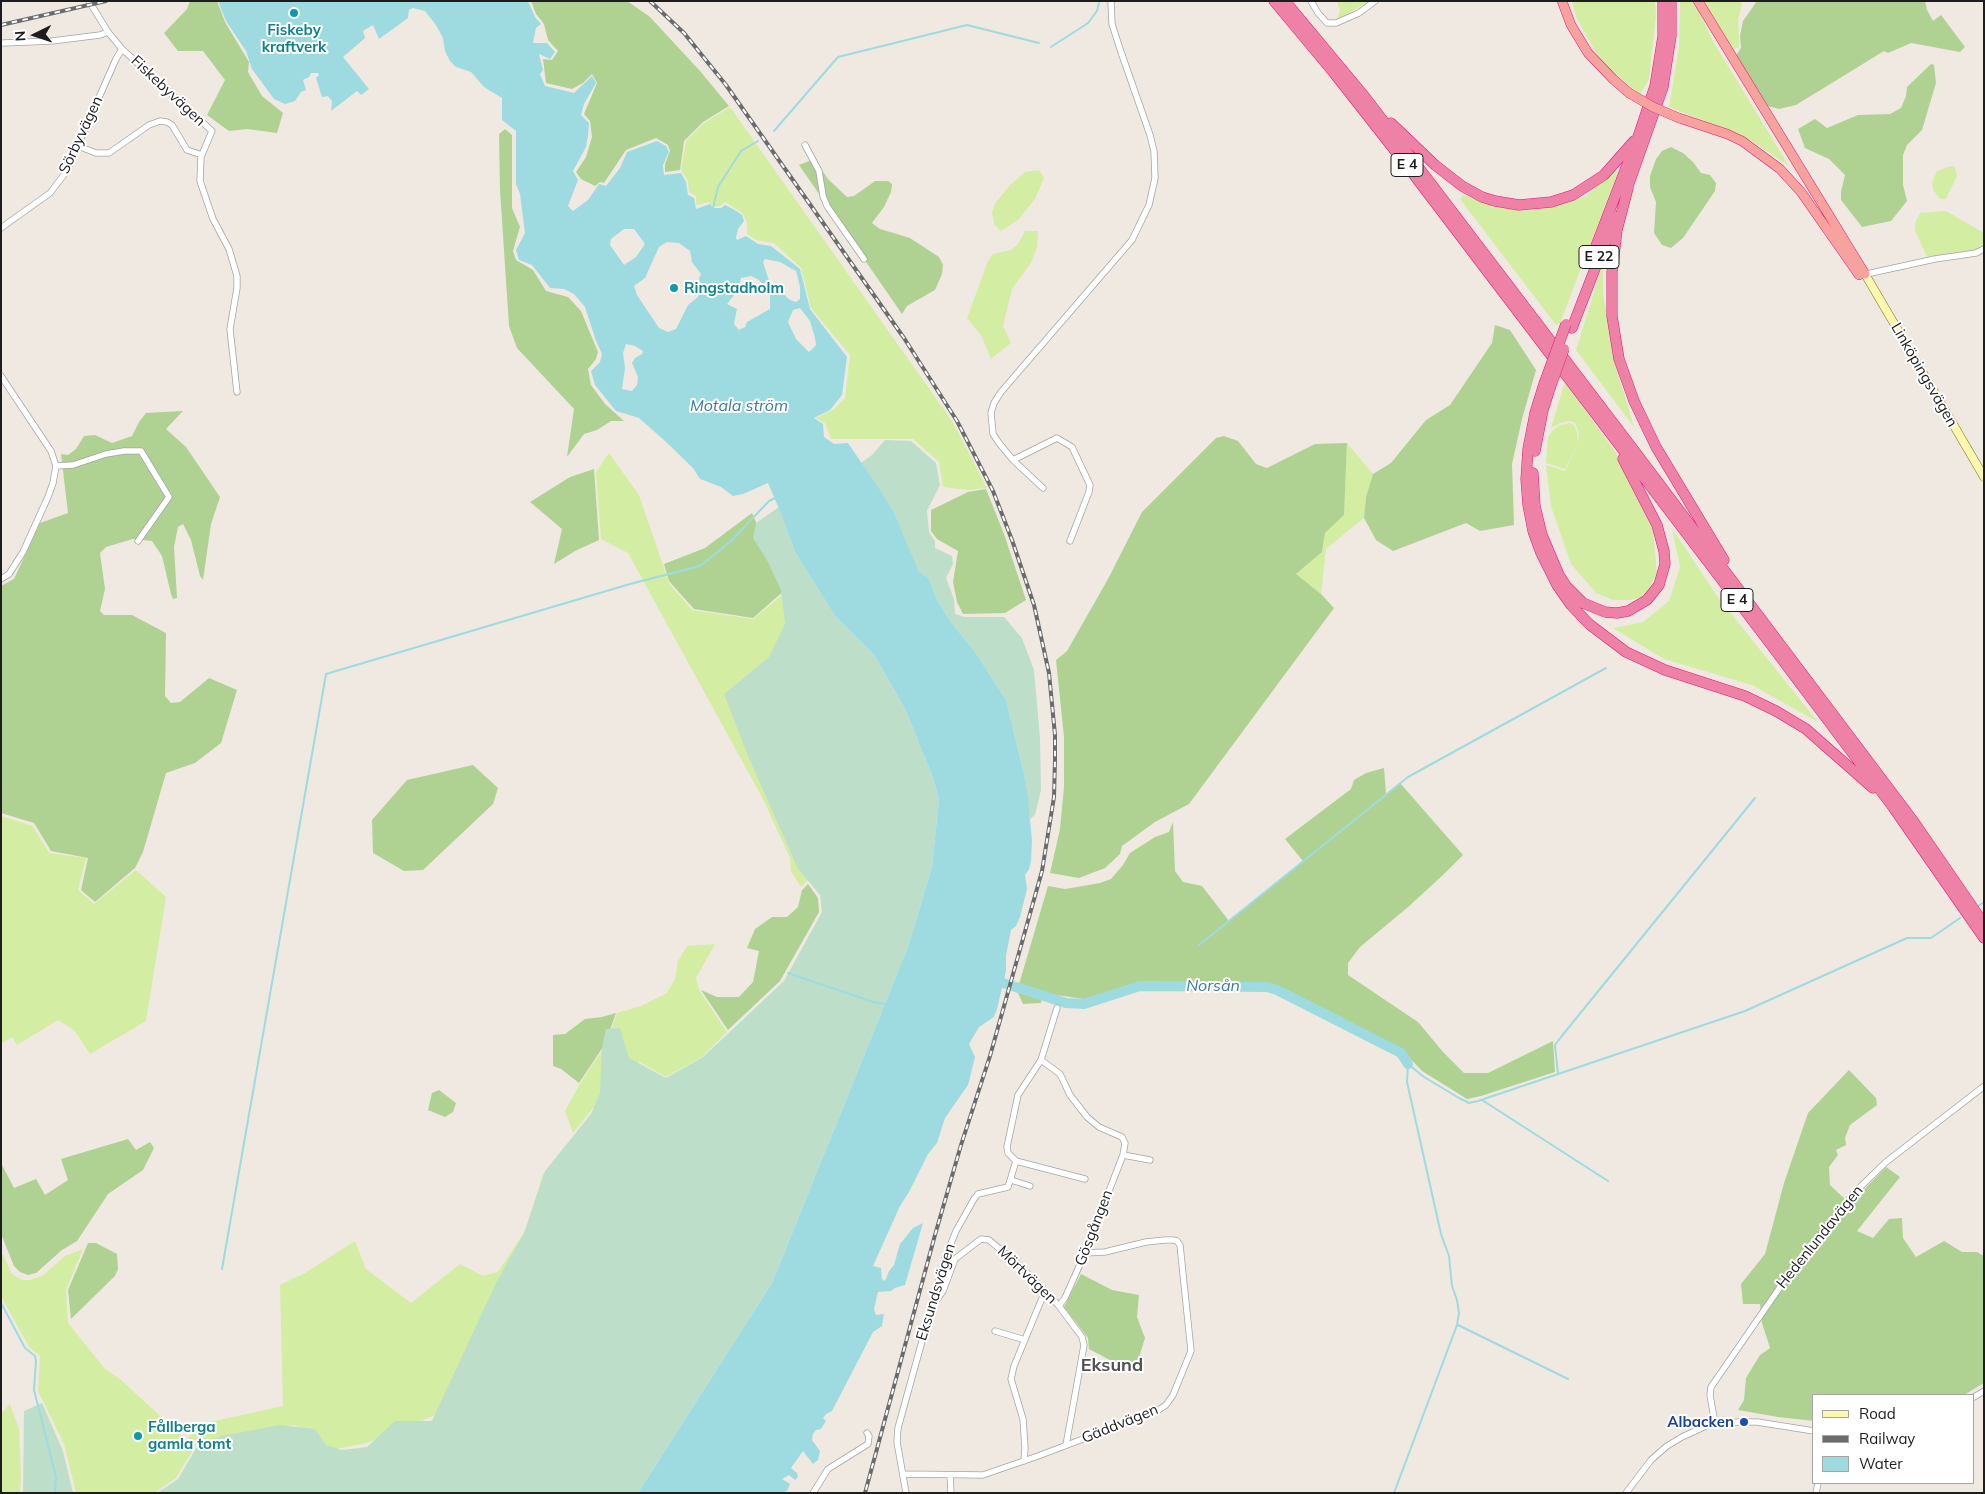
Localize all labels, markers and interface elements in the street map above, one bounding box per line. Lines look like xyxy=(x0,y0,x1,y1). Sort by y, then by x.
marker: Fiskeby kraftverk xyxy=(288,7,300,19)
north arrow xyxy=(10,10,60,60)
place label: Fiskeby kraftverk xyxy=(262,21,326,56)
text: N xyxy=(11,30,29,42)
street label: Fiskebyvägen xyxy=(127,52,209,130)
street label: Sörbyvägen xyxy=(55,93,107,177)
road number: E 4 xyxy=(1391,154,1423,176)
road number: E 22 xyxy=(1579,246,1619,268)
place label: Ringstadholm xyxy=(684,279,784,297)
marker: Ringstadholm xyxy=(668,282,680,294)
street label: Linköpingsvägen xyxy=(1887,320,1961,430)
water label: Motala ström xyxy=(690,396,788,416)
road number: E 4 xyxy=(1721,588,1753,612)
water label: Norsån xyxy=(1186,976,1240,996)
street label: Hedenlundavägen xyxy=(1773,1182,1867,1292)
street label: Gösgången xyxy=(1071,1188,1117,1268)
street label: Eksundsvägen xyxy=(913,1241,959,1343)
street label: Mörtvägen xyxy=(994,1242,1060,1308)
district label: Eksund xyxy=(1081,1355,1143,1377)
legend xyxy=(1812,1394,1975,1484)
street label: Gäddvägen xyxy=(1079,1400,1161,1448)
text: Road xyxy=(1859,1404,1896,1423)
place label: Albacken xyxy=(1667,1413,1734,1431)
marker: Albacken xyxy=(1738,1416,1750,1428)
place label: Fållberga gamla tomt xyxy=(148,1418,231,1453)
text: Railway xyxy=(1859,1429,1915,1448)
marker: Fållberga gamla tomt xyxy=(132,1430,144,1442)
text: Water xyxy=(1859,1454,1903,1473)

